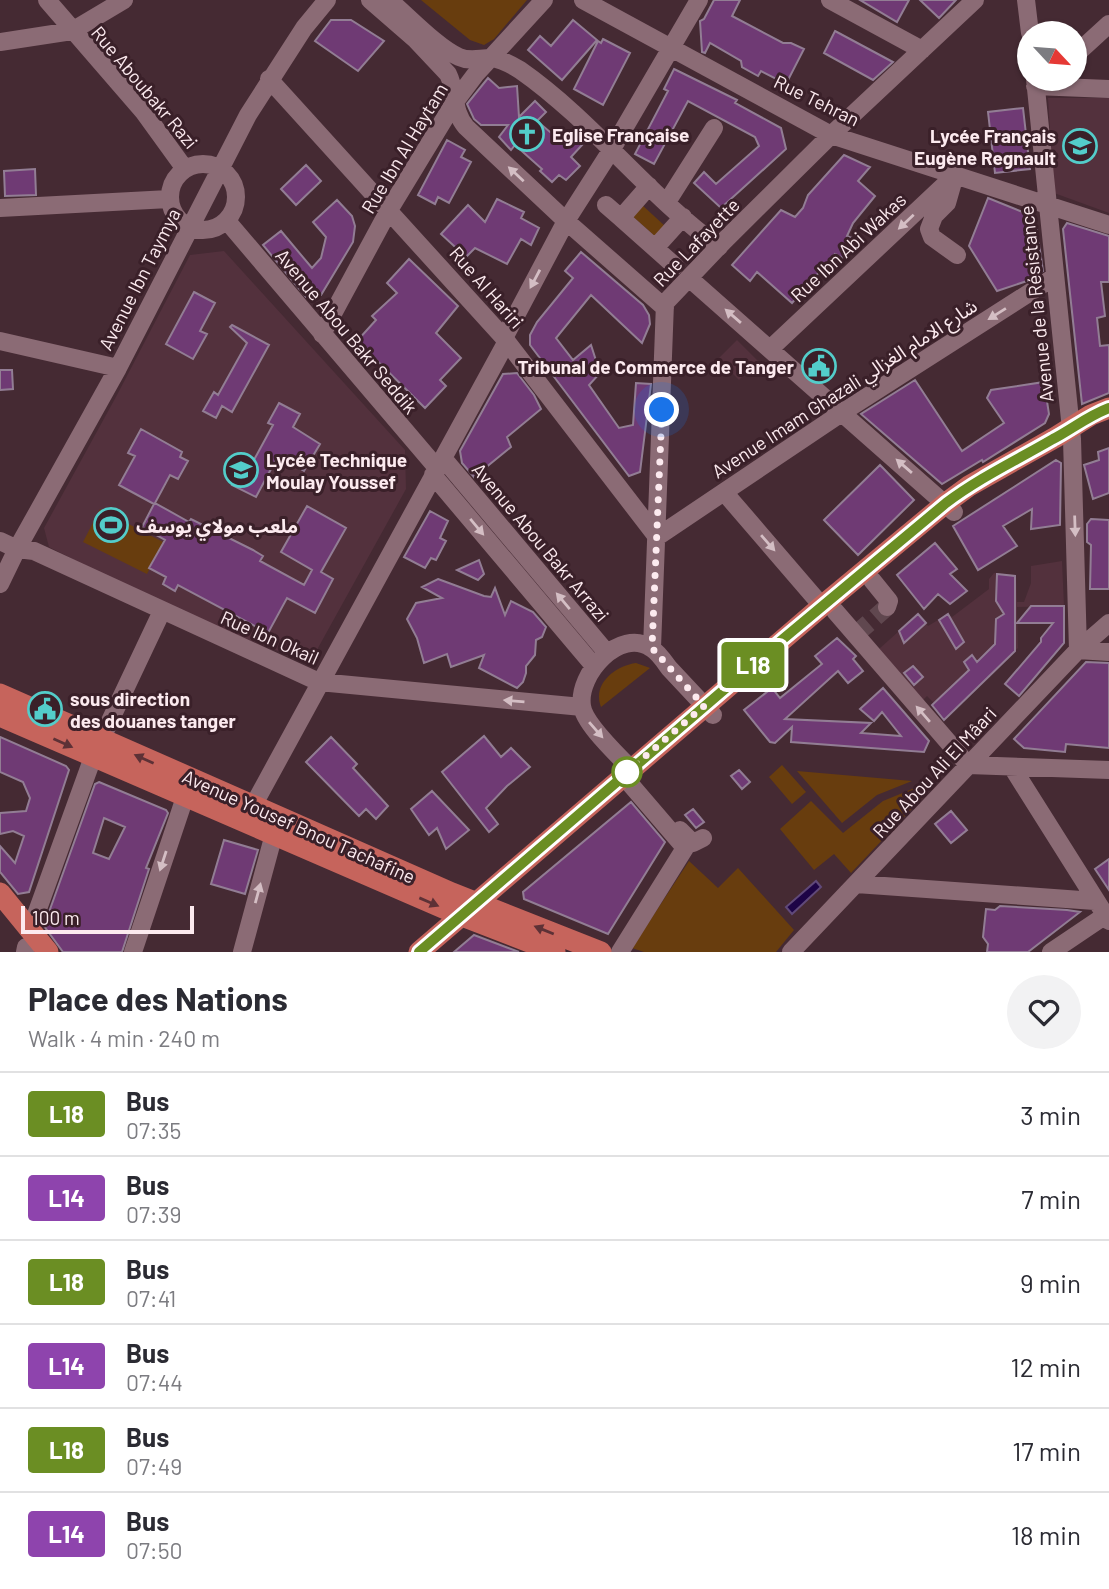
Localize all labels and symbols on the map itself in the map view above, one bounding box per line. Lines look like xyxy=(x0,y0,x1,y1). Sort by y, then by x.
street label: Rue Aboubakr Razi xyxy=(87,21,203,153)
north arrow xyxy=(1017,21,1087,91)
street label: Rue Tehran xyxy=(770,69,864,131)
street label: Rue Ibn Al Haytam xyxy=(356,79,452,217)
church icon: Eglise Française xyxy=(508,115,546,153)
place label: Eglise Française xyxy=(552,123,689,146)
place label: Lycée Français Eugène Regnault xyxy=(914,124,1056,169)
school or university icon: Lycée Français Eugène Regnault xyxy=(1061,127,1099,165)
one-way arrow xyxy=(508,167,525,183)
street label: Rue Ibn Abi Wakas xyxy=(786,188,910,306)
street label: Rue Lafayette xyxy=(648,193,744,291)
street label: Avenue Ibn Taymya xyxy=(93,204,185,354)
street label: Avenue de la Résistance xyxy=(1014,204,1058,404)
one-way arrow xyxy=(897,213,914,230)
street label: Rue Al Hariri xyxy=(445,241,529,333)
street label: Avenue Abou Bakr Seddik xyxy=(271,244,423,418)
one-way arrow xyxy=(529,270,541,289)
street label: Avenue Imam Ghazali شارع الامام الغزالي xyxy=(707,293,983,486)
one-way arrow xyxy=(987,307,1007,320)
one-way arrow xyxy=(724,309,741,324)
public building icon: Tribunal de Commerce de Tanger xyxy=(800,347,838,385)
place label: Tribunal de Commerce de Tanger xyxy=(517,355,795,378)
your location xyxy=(644,392,679,427)
place label: Lycée Technique Moulay Youssef xyxy=(266,448,407,493)
school or university icon: Lycée Technique Moulay Youssef xyxy=(222,451,260,489)
street label: Avenue Abou Bakr Arrazi xyxy=(468,458,614,626)
one-way arrow xyxy=(896,458,913,474)
sports icon: ملعب مولاي يوسف xyxy=(92,506,130,544)
place label: ملعب مولاي يوسف xyxy=(136,514,298,541)
one-way arrow xyxy=(1069,515,1080,537)
one-way arrow xyxy=(469,518,485,536)
one-way arrow xyxy=(760,535,775,552)
one-way arrow xyxy=(556,592,571,609)
street label: Rue Ibn Okail xyxy=(217,605,323,669)
line badge: L18 xyxy=(713,642,793,688)
place label: sous direction des douanes tanger xyxy=(70,687,237,732)
public building icon: sous direction des douanes tanger xyxy=(26,690,64,728)
one-way arrow xyxy=(503,695,525,706)
street label: Rue Abou Ali El Mâari xyxy=(867,702,1001,842)
one-way arrow xyxy=(916,705,931,722)
one-way arrow xyxy=(588,721,604,738)
one-way arrow xyxy=(52,738,73,749)
one-way arrow xyxy=(134,753,154,765)
unlabelled marker xyxy=(612,757,642,787)
street label: Avenue Yousef Bnou Tachafine xyxy=(179,764,419,888)
one-way arrow xyxy=(157,851,168,872)
one-way arrow xyxy=(253,882,264,904)
one-way arrow xyxy=(419,896,440,907)
scale bar xyxy=(21,903,194,935)
one-way arrow xyxy=(534,924,555,935)

